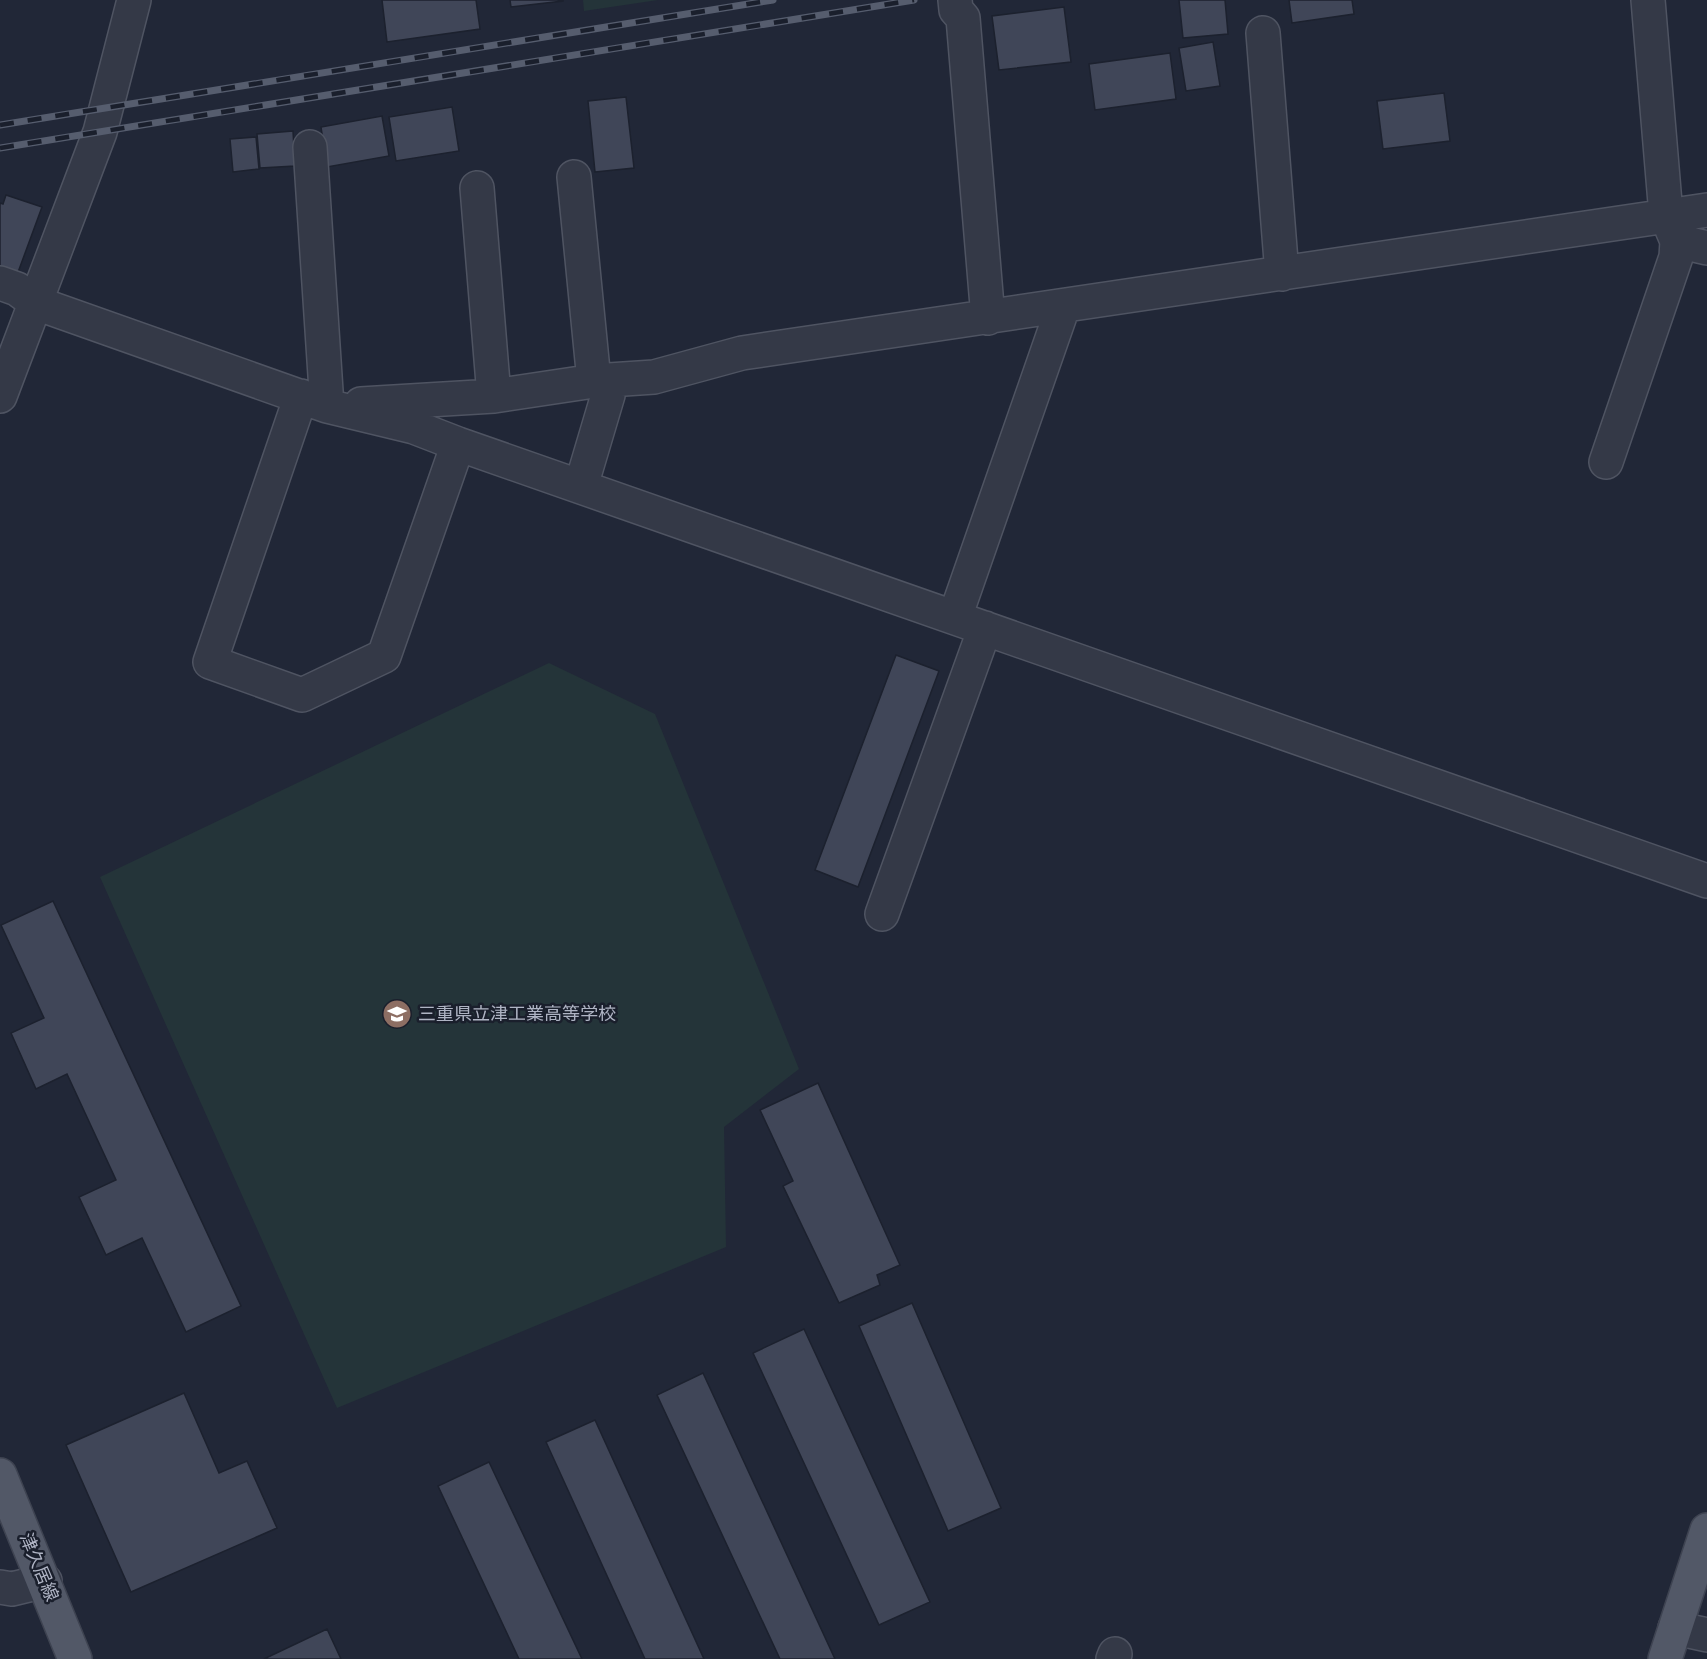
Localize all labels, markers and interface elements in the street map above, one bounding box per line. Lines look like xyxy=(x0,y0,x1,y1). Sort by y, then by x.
school or university icon: 三重県立津工業高等学校 xyxy=(381,998,413,1030)
place label: 三重県立津工業高等学校 xyxy=(418,1003,616,1025)
street label: 津久居線 xyxy=(15,1530,63,1604)

